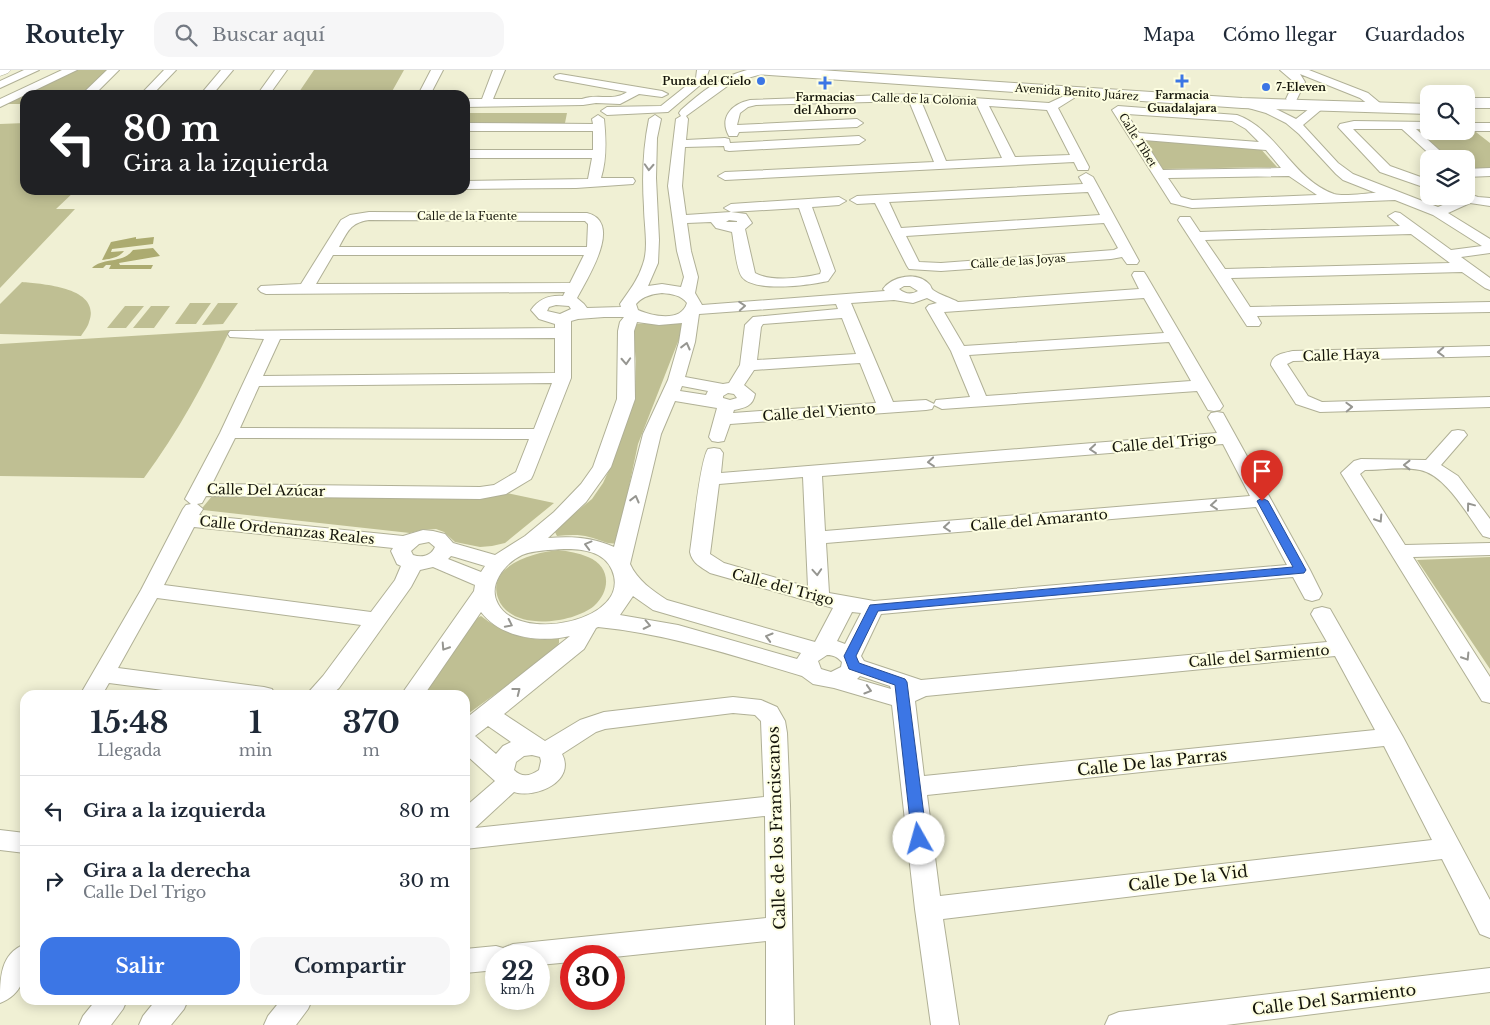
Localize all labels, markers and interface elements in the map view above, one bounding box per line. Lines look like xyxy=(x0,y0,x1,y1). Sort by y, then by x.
search box xyxy=(154,12,504,57)
text: Routely xyxy=(25,20,124,49)
icon: search xyxy=(172,21,200,49)
text: Buscar aquí xyxy=(212,23,325,46)
text: Mapa xyxy=(1143,24,1195,46)
text: Cómo llegar xyxy=(1223,24,1337,46)
text: Guardados xyxy=(1365,24,1465,46)
place label: Punta del Cielo xyxy=(662,74,751,88)
marker: Punta del Cielo xyxy=(755,75,767,87)
marker: Farmacia Guadalajara xyxy=(1176,75,1188,87)
marker: Farmacias del Ahorro xyxy=(819,77,831,89)
place label: 7-Eleven xyxy=(1276,80,1326,94)
street label: Avenida Benito Juárez xyxy=(1014,81,1139,103)
marker: 7-Eleven xyxy=(1260,81,1272,93)
map controls xyxy=(1420,85,1475,205)
button: search xyxy=(1420,85,1475,140)
place label: Farmacia Guadalajara xyxy=(1147,88,1218,115)
place label: Farmacias del Ahorro xyxy=(794,90,856,117)
street label: Calle de la Colonia xyxy=(871,90,978,108)
text: 80 m xyxy=(123,107,220,150)
icon: left xyxy=(40,110,105,175)
street label: Calle Tibet xyxy=(1116,110,1161,170)
text: Gira a la izquierda xyxy=(123,150,328,177)
button: layers xyxy=(1420,150,1475,205)
one-way arrow xyxy=(644,164,655,172)
street label: Calle de la Fuente xyxy=(417,209,517,223)
street label: Calle de las Joyas xyxy=(970,251,1066,271)
one-way arrow xyxy=(738,300,746,311)
one-way arrow xyxy=(680,341,691,350)
street label: Calle Haya xyxy=(1302,345,1380,365)
one-way arrow xyxy=(1437,347,1445,357)
one-way arrow xyxy=(620,357,631,365)
street label: Calle del Viento xyxy=(762,399,876,425)
one-way arrow xyxy=(1345,401,1353,412)
street label: Calle del Trigo xyxy=(1111,429,1217,457)
one-way arrow xyxy=(1088,443,1096,454)
pin xyxy=(1241,450,1283,501)
one-way arrow xyxy=(926,456,934,467)
icon: arrive xyxy=(1248,457,1276,485)
one-way arrow xyxy=(1403,459,1411,470)
street label: Calle Del Azúcar xyxy=(207,480,326,500)
one-way arrow xyxy=(629,495,640,504)
one-way arrow xyxy=(1210,500,1218,511)
one-way arrow xyxy=(1468,503,1476,512)
street label: Calle del Amaranto xyxy=(970,505,1108,535)
street label: Calle Ordenanzas Reales xyxy=(199,512,375,548)
one-way arrow xyxy=(1373,514,1382,523)
one-way arrow xyxy=(943,522,951,533)
one-way arrow xyxy=(584,540,593,551)
street label: Calle del Trigo xyxy=(730,565,836,609)
one-way arrow xyxy=(812,569,823,577)
one-way arrow xyxy=(504,618,513,628)
one-way arrow xyxy=(642,619,651,630)
one-way arrow xyxy=(765,632,774,642)
one-way arrow xyxy=(442,641,452,650)
street label: Calle del Sarmiento xyxy=(1188,641,1330,671)
one-way arrow xyxy=(1460,651,1469,660)
one-way arrow xyxy=(864,685,872,695)
one-way arrow xyxy=(511,688,520,696)
text: 15:48 xyxy=(90,704,169,741)
text: 1 xyxy=(249,704,262,741)
text: 370 xyxy=(343,704,400,741)
street label: Calle de los Franciscanos xyxy=(762,726,790,930)
text: Llegada xyxy=(97,740,161,760)
text: min xyxy=(239,740,272,760)
text: m xyxy=(363,740,380,760)
street label: Calle De las Parras xyxy=(1076,744,1228,780)
icon: left xyxy=(40,797,68,825)
text: Gira a la izquierda xyxy=(83,799,266,822)
text: 80 m xyxy=(399,799,450,822)
position arrow xyxy=(892,812,944,864)
text: Gira a la derecha xyxy=(83,859,251,882)
street label: Calle De la Vid xyxy=(1127,861,1249,895)
icon: right xyxy=(40,867,68,895)
text: 30 m xyxy=(399,869,450,892)
text: Calle Del Trigo xyxy=(83,882,206,902)
button: Salir xyxy=(40,937,240,995)
button: Compartir xyxy=(250,937,450,995)
speed limit sign: 30 xyxy=(560,945,625,1010)
text: 22 xyxy=(501,956,534,987)
street label: Calle Del Sarmiento xyxy=(1251,979,1417,1019)
text: km/h xyxy=(500,982,535,997)

